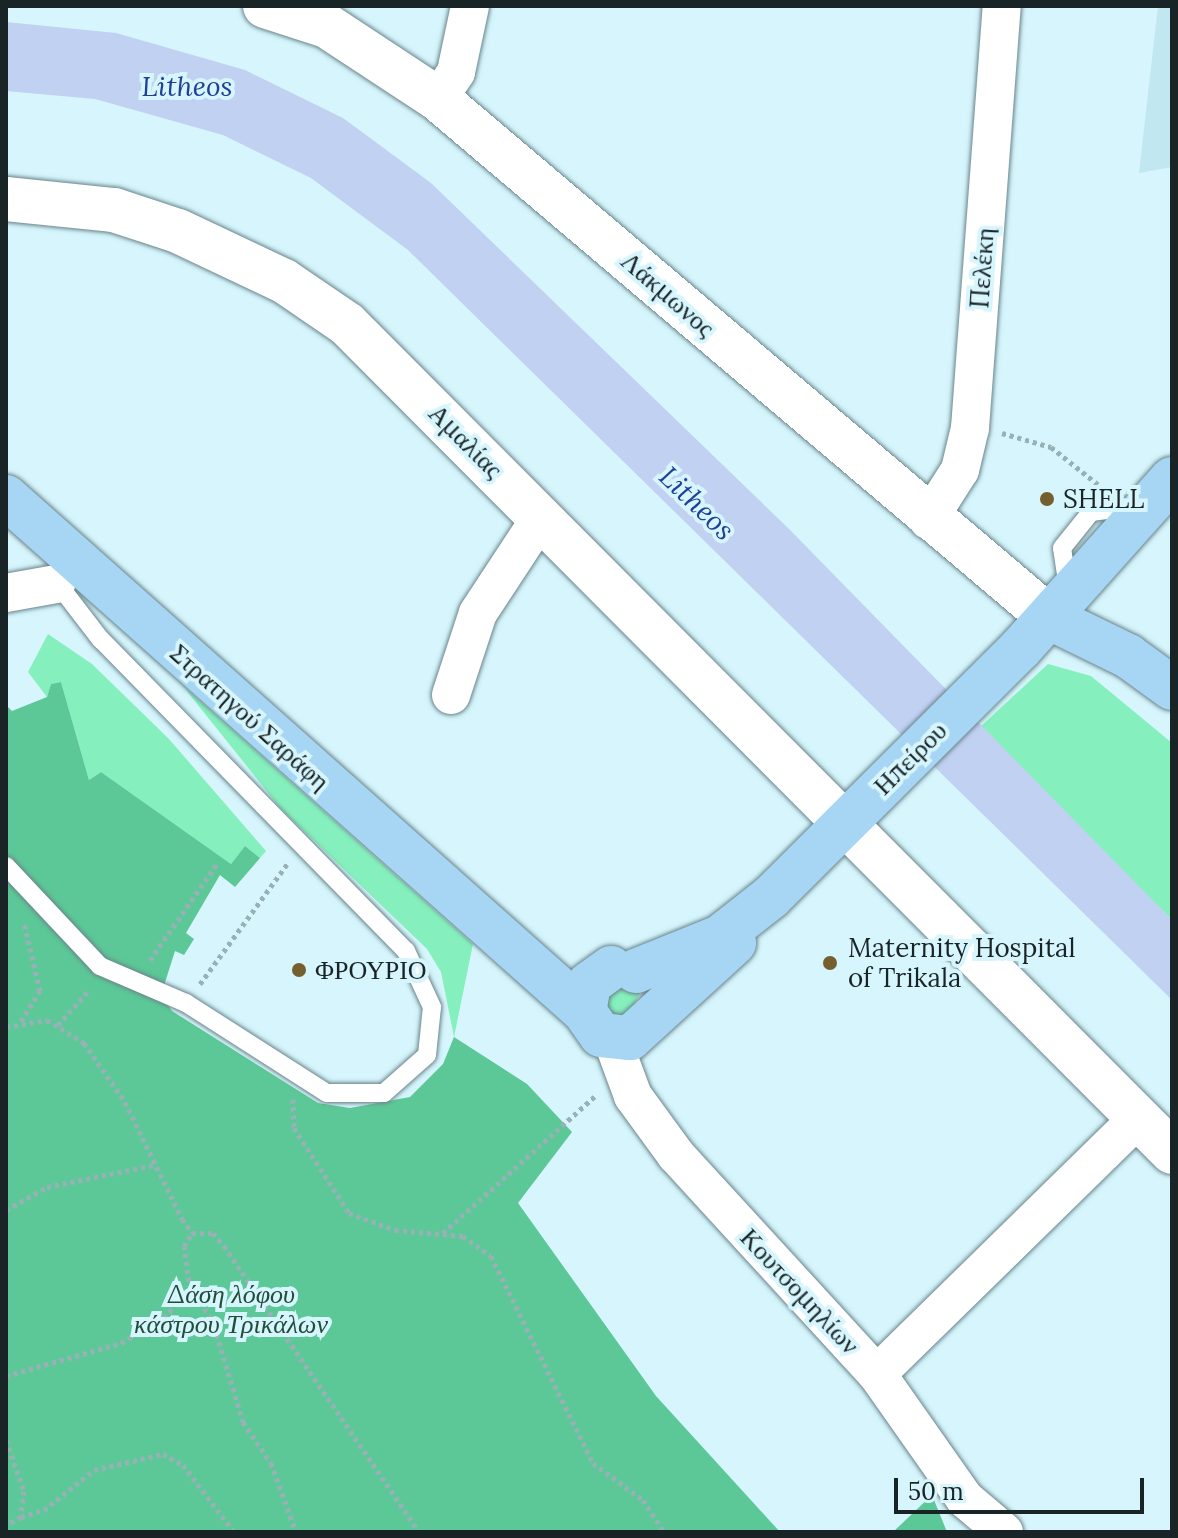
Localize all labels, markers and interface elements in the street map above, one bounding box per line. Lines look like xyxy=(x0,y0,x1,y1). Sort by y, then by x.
water label: Litheos xyxy=(141,69,233,103)
street label: Πελέκη xyxy=(964,227,1000,309)
street label: Λάκμωνος xyxy=(615,245,721,343)
street label: Αμαλίας xyxy=(422,397,510,485)
water label: Litheos xyxy=(653,459,741,547)
place label: SHELL xyxy=(1063,483,1144,515)
marker: SHELL xyxy=(1038,490,1056,508)
street label: Στρατηγού Σαράφη xyxy=(164,637,336,797)
street label: Ηπείρου xyxy=(867,715,953,801)
place label: Maternity Hospital of Trikala xyxy=(848,932,1075,994)
marker: Maternity Hospital of Trikala xyxy=(819,952,841,974)
place label: ΦΡΟΥΡΙΟ xyxy=(315,954,427,986)
marker: ΦΡΟΥΡΙΟ xyxy=(290,961,308,979)
street label: Κουτσομηλίων xyxy=(734,1222,866,1360)
park label: Δάση λόφου κάστρου Τρικάλων xyxy=(134,1278,328,1340)
scale bar xyxy=(898,1462,1148,1512)
text: 50 m xyxy=(908,1476,964,1507)

